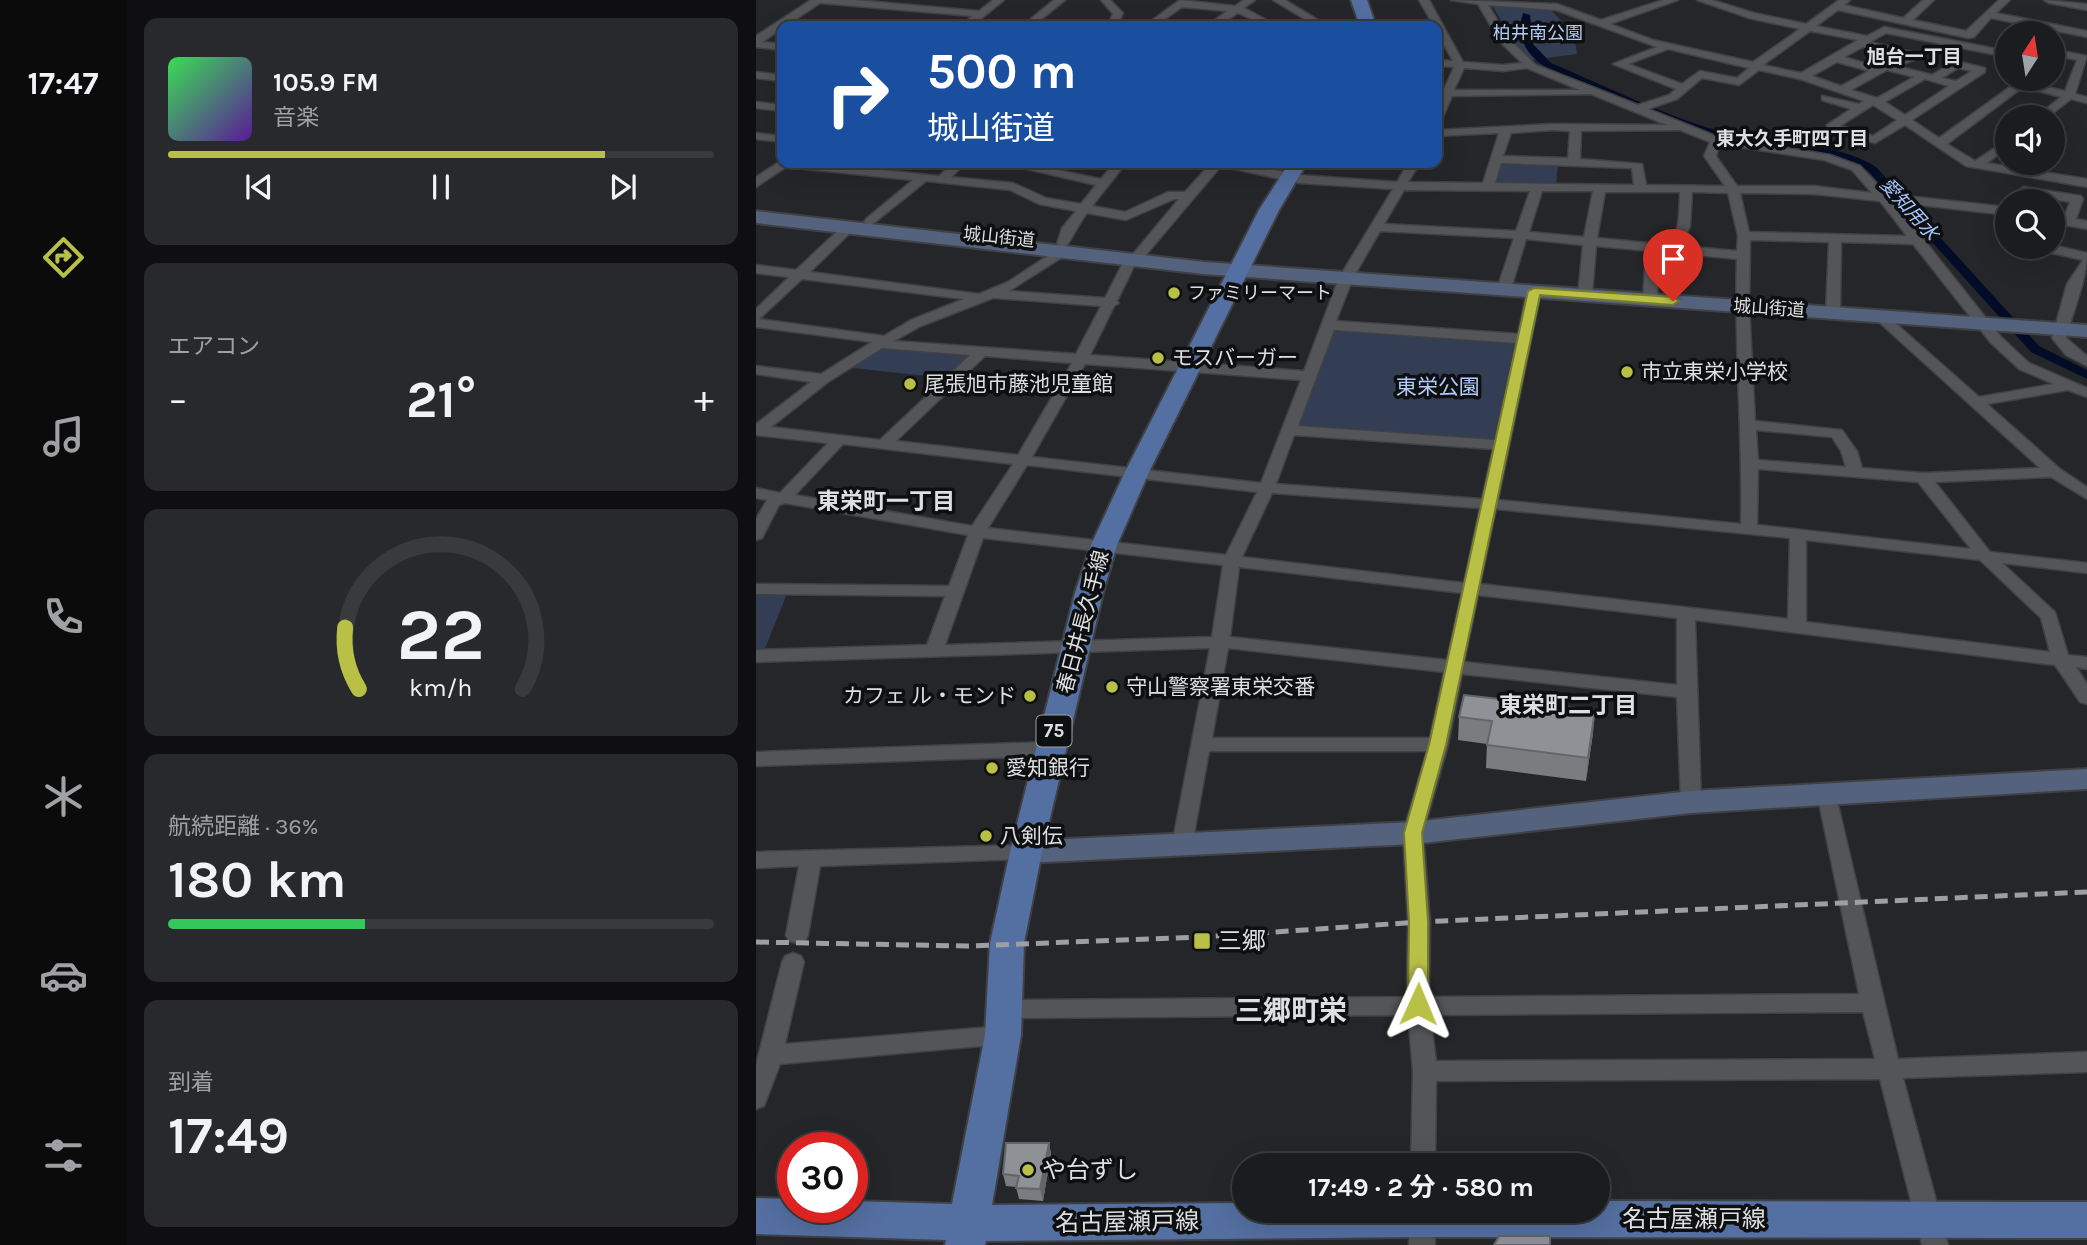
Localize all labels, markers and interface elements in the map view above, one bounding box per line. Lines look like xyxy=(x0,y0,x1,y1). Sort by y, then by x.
north arrow xyxy=(1995,21,2065,91)
map controls xyxy=(1995,21,2065,259)
park label: 柏井南公園 xyxy=(1493,22,1583,44)
text: 500 m xyxy=(927,43,1076,100)
district label: 旭台一丁目 xyxy=(1866,46,1962,68)
icon: right xyxy=(812,49,903,140)
text: 17:47 xyxy=(28,65,98,102)
text: 105.9 FM xyxy=(273,67,379,98)
text: 音楽 xyxy=(273,104,319,131)
button: sound xyxy=(1995,105,2065,175)
text: 城山街道 xyxy=(927,110,1055,147)
district label: 東大久手町四丁目 xyxy=(1716,128,1868,150)
icon: previous xyxy=(240,168,278,206)
icon: pause xyxy=(422,168,460,206)
icon: next xyxy=(604,168,642,206)
water label: 愛知用水 xyxy=(1875,173,1944,246)
button: search xyxy=(1995,189,2065,259)
street label: 城山街道 xyxy=(962,222,1036,252)
pin xyxy=(1643,229,1703,301)
icon: directions xyxy=(39,233,88,282)
icon: arrive xyxy=(1654,240,1692,278)
place label: ファミリーマート xyxy=(1188,282,1332,304)
marker: ファミリーマート xyxy=(1166,285,1182,301)
street label: 城山街道 xyxy=(1732,295,1806,321)
text: エアコン xyxy=(168,333,260,360)
place label: モスバーガー xyxy=(1172,346,1298,370)
marker: モスバーガー xyxy=(1150,350,1166,366)
place label: 市立東栄小学校 xyxy=(1641,360,1788,384)
marker: 市立東栄小学校 xyxy=(1619,364,1635,380)
text: 21° xyxy=(406,369,476,430)
place label: 尾張旭市藤池児童館 xyxy=(924,372,1113,396)
park label: 東栄公園 xyxy=(1396,375,1480,399)
marker: 尾張旭市藤池児童館 xyxy=(902,376,918,392)
text: − xyxy=(168,377,188,422)
text: + xyxy=(694,377,714,422)
icon: music xyxy=(39,412,88,461)
district label: 東栄町一丁目 xyxy=(817,488,955,515)
street label: 春日井長久手線 xyxy=(1052,548,1114,696)
icon: phone xyxy=(39,592,88,641)
text: 22 xyxy=(397,592,485,677)
text: km/h xyxy=(409,672,473,701)
place label: 守山警察署東栄交番 xyxy=(1126,675,1315,699)
marker: 守山警察署東栄交番 xyxy=(1104,679,1120,695)
place label: カフェ ル・モンド xyxy=(843,684,1016,708)
marker: カフェ ル・モンド xyxy=(1022,688,1038,704)
district label: 東栄町二丁目 xyxy=(1499,692,1637,719)
road number: 75 xyxy=(1036,716,1072,746)
place label: 愛知銀行 xyxy=(1006,756,1090,780)
marker: 愛知銀行 xyxy=(984,760,1000,776)
icon: climate xyxy=(39,772,88,821)
text: 航続距離 · 36% xyxy=(168,813,318,840)
place label: 八剣伝 xyxy=(1000,824,1063,848)
marker: 八剣伝 xyxy=(978,828,994,844)
text: 180 km xyxy=(168,849,346,910)
place label: 三郷 xyxy=(1218,927,1266,955)
marker: 三郷 xyxy=(1192,931,1212,951)
icon: car xyxy=(39,951,88,1000)
position arrow xyxy=(1381,967,1455,1041)
district label: 三郷町栄 xyxy=(1235,994,1347,1027)
text: 到着 xyxy=(168,1069,214,1096)
text: 17:49 xyxy=(168,1105,289,1166)
icon: filters xyxy=(39,1131,88,1180)
speed limit sign: 30 xyxy=(777,1132,868,1223)
place label: や台ずし xyxy=(1042,1156,1138,1184)
marker: や台ずし xyxy=(1020,1162,1036,1178)
text: 17:49 · 2 分 · 580 m xyxy=(1308,1172,1534,1203)
street label: 名古屋瀬戸線 xyxy=(1622,1205,1766,1233)
street label: 名古屋瀬戸線 xyxy=(1055,1207,1199,1237)

